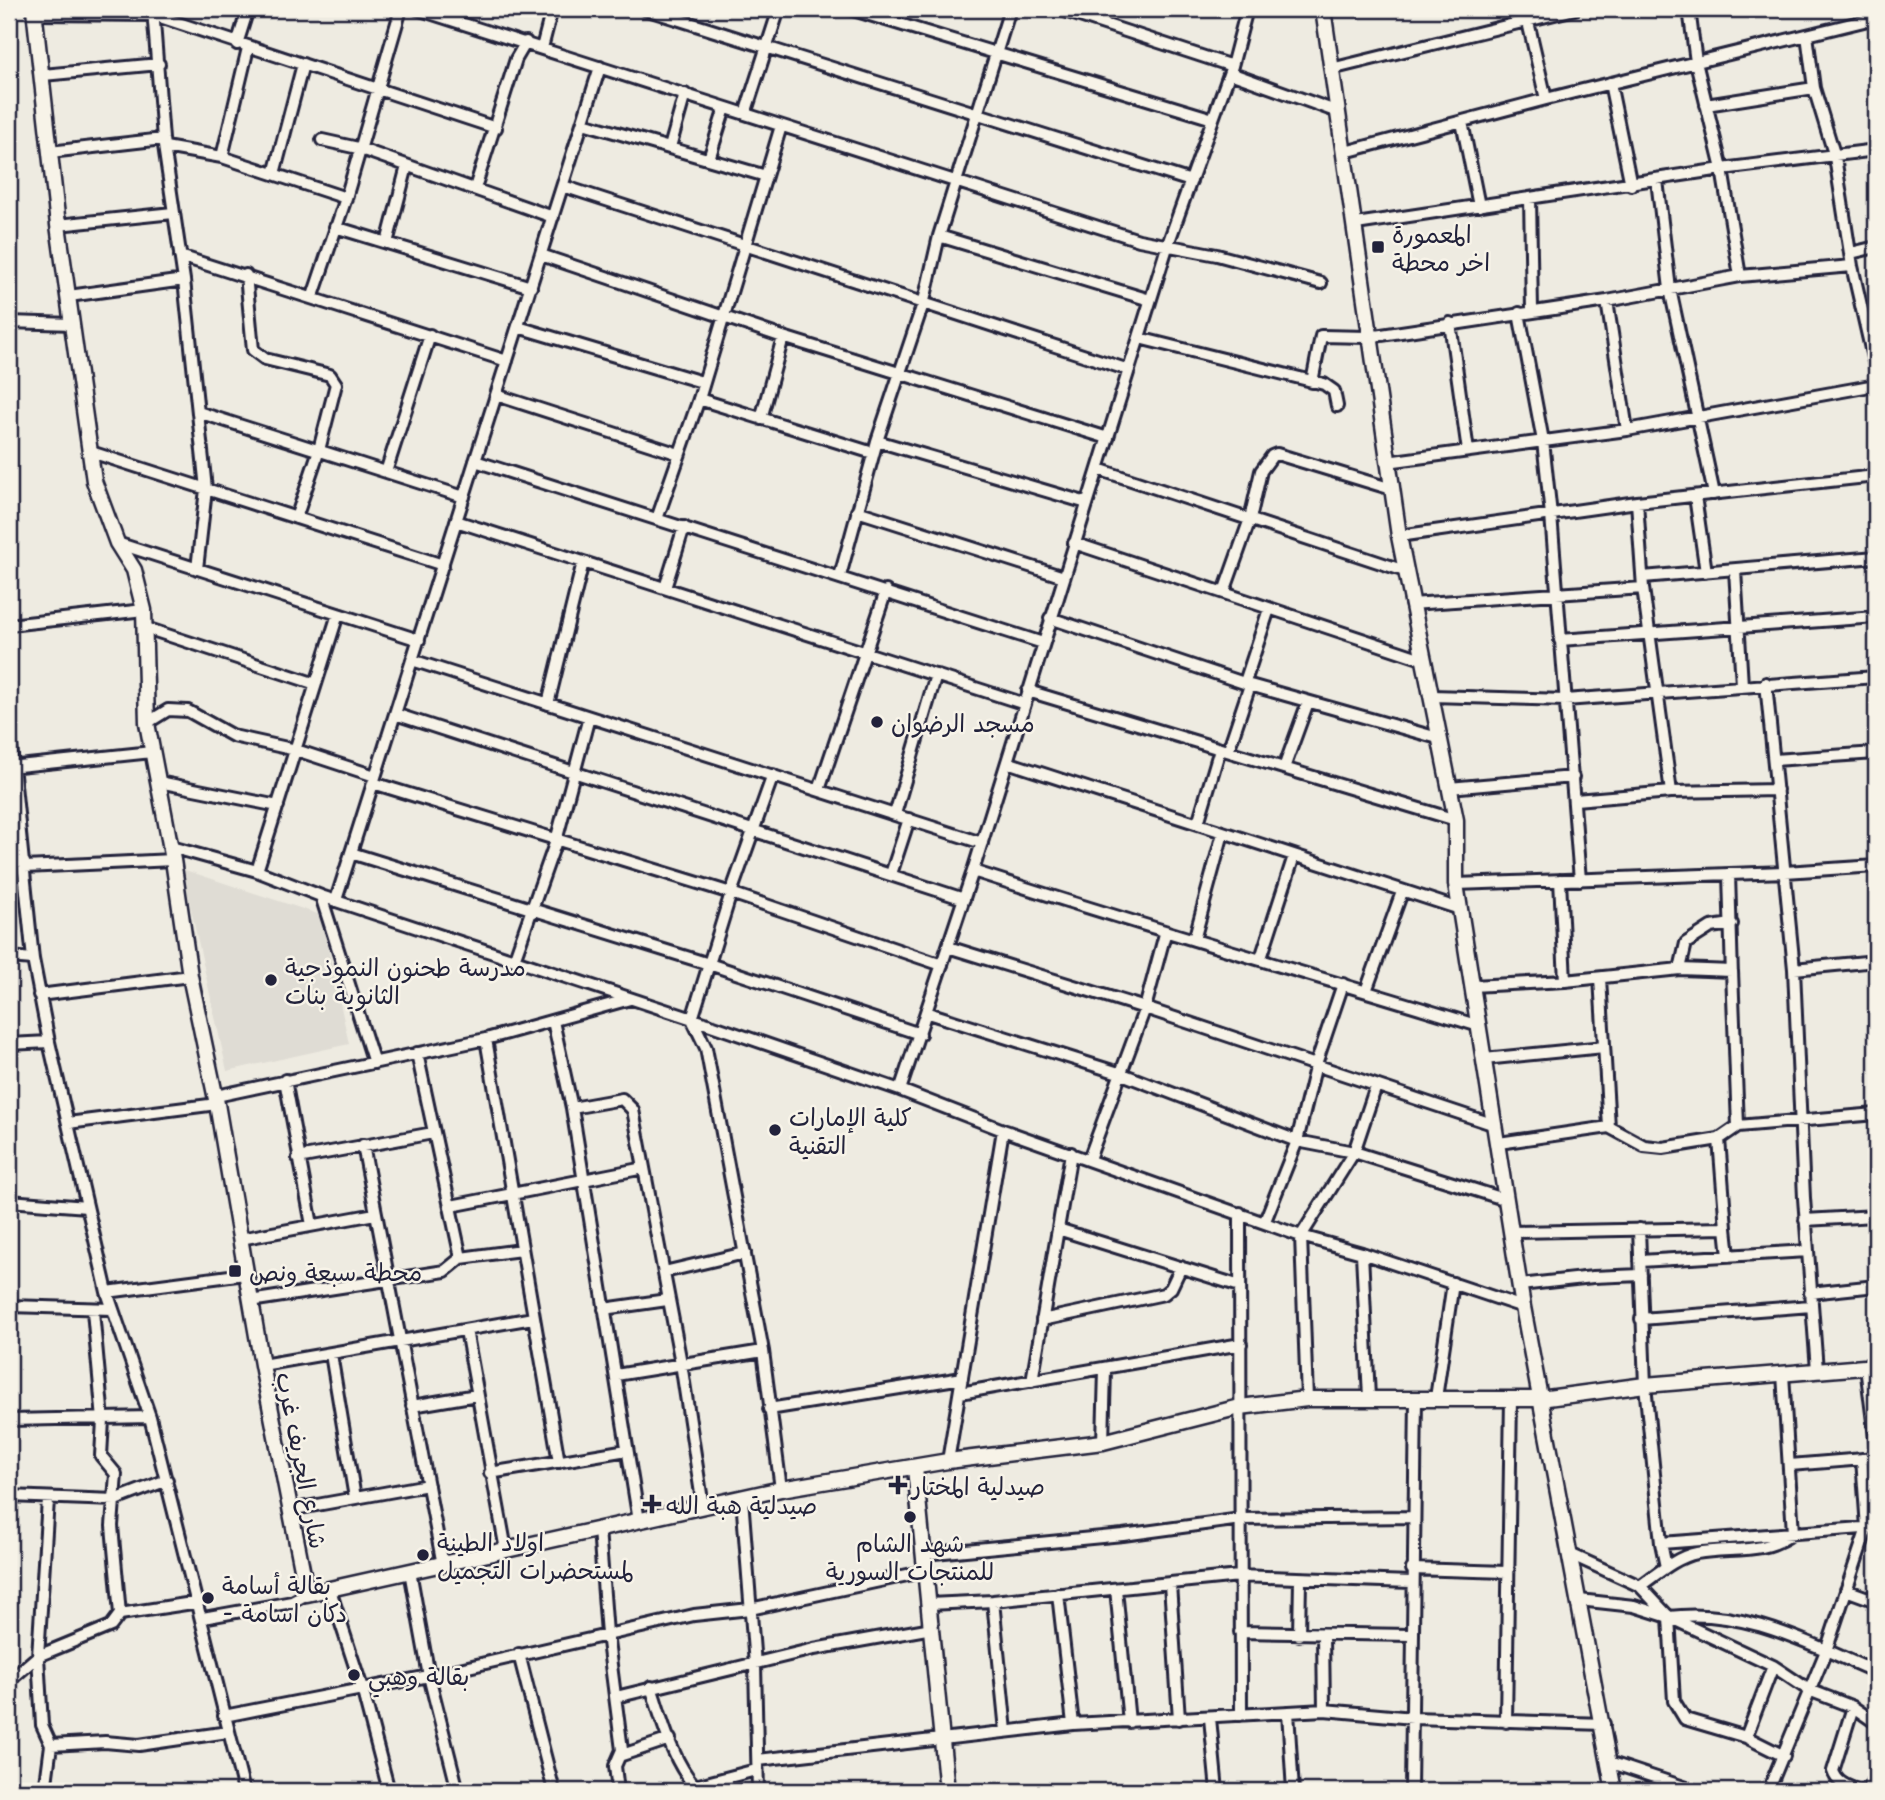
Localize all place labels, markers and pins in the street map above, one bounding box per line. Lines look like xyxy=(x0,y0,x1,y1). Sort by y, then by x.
place label: المعمورة اخر محطة xyxy=(1392,215,1490,279)
marker: المعمورة اخر محطة xyxy=(1370,239,1386,255)
place label: مسجد الرضوان xyxy=(891,704,1035,740)
marker: مسجد الرضوان xyxy=(869,714,885,730)
place label: مدرسة طحنون النموذجية الثانوية بنات xyxy=(285,948,526,1012)
marker: مدرسة طحنون النموذجية الثانوية بنات xyxy=(263,972,279,988)
place label: كلية الإمارات التقنية xyxy=(789,1098,912,1162)
marker: كلية الإمارات التقنية xyxy=(767,1122,783,1138)
place label: محطة سبعة ونص xyxy=(249,1253,422,1289)
marker: محطة سبعة ونص xyxy=(227,1263,243,1279)
place label: صيدلية المختار xyxy=(910,1467,1045,1503)
marker: صيدلية المختار xyxy=(890,1477,906,1493)
place label: صيدلية هبة الله xyxy=(666,1486,817,1522)
marker: صيدلية هبة الله xyxy=(644,1496,660,1512)
marker: شهد الشام للمنتجات السورية xyxy=(902,1509,918,1525)
place label: اولاد الطينة لمستحضرات التجميل xyxy=(437,1523,634,1587)
place label: شهد الشام للمنتجات السورية xyxy=(826,1524,994,1588)
marker: اولاد الطينة لمستحضرات التجميل xyxy=(415,1547,431,1563)
place label: بقالة أسامة - دكان اسامة xyxy=(222,1566,347,1630)
marker: بقالة أسامة - دكان اسامة xyxy=(200,1590,216,1606)
place label: بقالة وهبي xyxy=(368,1657,470,1698)
marker: بقالة وهبي xyxy=(346,1667,362,1683)

